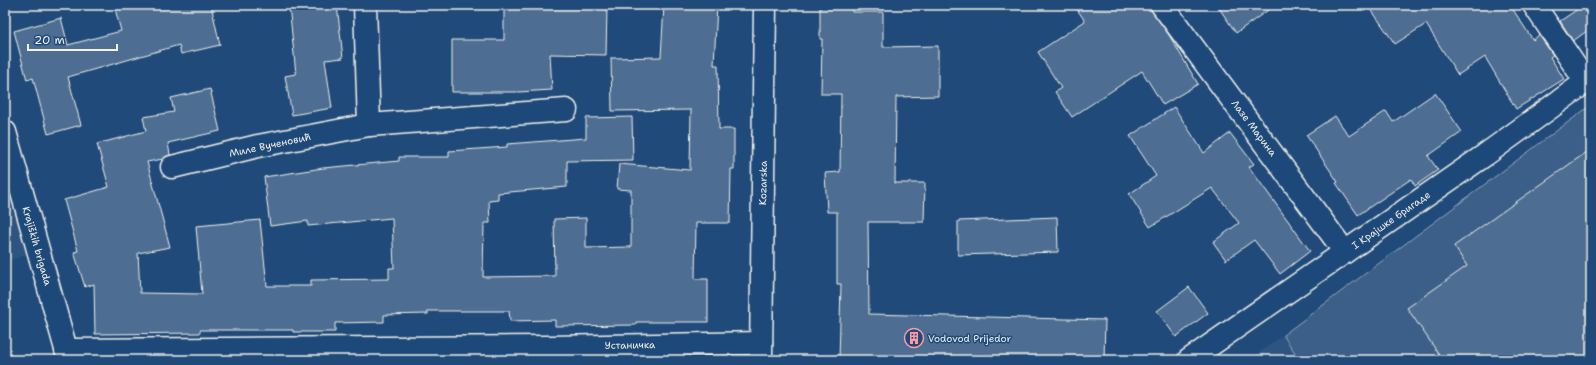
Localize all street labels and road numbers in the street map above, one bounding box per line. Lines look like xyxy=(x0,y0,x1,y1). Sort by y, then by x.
street label: Лазе Марина xyxy=(1229,97,1280,159)
street label: Миле Вученовић xyxy=(228,130,312,160)
street label: Kozarska xyxy=(756,160,770,205)
street label: I Крајшке бригаде xyxy=(1349,188,1433,252)
street label: Krajiških brigada xyxy=(19,205,55,288)
street label: Устаничка xyxy=(605,338,656,352)

